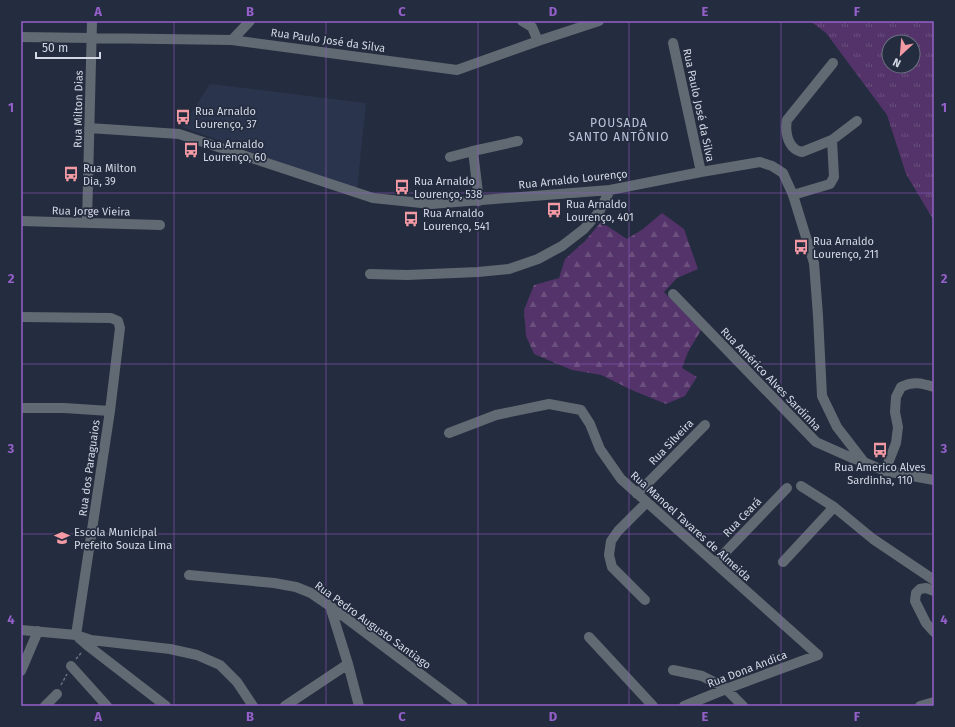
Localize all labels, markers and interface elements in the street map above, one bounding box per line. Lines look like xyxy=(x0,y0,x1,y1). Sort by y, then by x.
text: A xyxy=(93,4,102,19)
text: B xyxy=(246,4,254,19)
text: C xyxy=(398,4,406,19)
text: D xyxy=(549,4,558,19)
text: E xyxy=(702,4,709,19)
text: F xyxy=(854,4,861,19)
street label: Rua Paulo José da Silva xyxy=(270,26,386,55)
scale bar xyxy=(36,34,100,60)
north arrow xyxy=(881,34,921,74)
text: 50 m xyxy=(42,41,68,55)
street label: Rua Paulo José da Silva xyxy=(680,47,717,163)
text: N xyxy=(891,55,903,70)
street label: Rua Milton Dias xyxy=(71,70,86,148)
text: 1 xyxy=(8,100,14,115)
text: 1 xyxy=(941,100,947,115)
place label: Rua Arnaldo Lourenço, 37 xyxy=(195,105,257,131)
bus stop icon: Rua Arnaldo Lourenço, 37 xyxy=(174,108,192,126)
district label: POUSADA SANTO ANTÔNIO xyxy=(568,116,670,144)
place label: Rua Arnaldo Lourenço, 60 xyxy=(203,138,266,164)
bus stop icon: Rua Arnaldo Lourenço, 60 xyxy=(182,141,200,159)
place label: Rua Milton Dia, 39 xyxy=(83,162,137,188)
bus stop icon: Rua Milton Dia, 39 xyxy=(62,165,80,183)
street label: Rua Arnaldo Lourenço xyxy=(518,167,628,192)
place label: Rua Arnaldo Lourenço, 538 xyxy=(414,175,482,201)
bus stop icon: Rua Arnaldo Lourenço, 538 xyxy=(393,178,411,196)
place label: Rua Arnaldo Lourenço, 401 xyxy=(566,198,634,224)
bus stop icon: Rua Arnaldo Lourenço, 401 xyxy=(545,201,563,219)
street label: Rua Jorge Vieira xyxy=(52,204,130,219)
place label: Rua Arnaldo Lourenço, 541 xyxy=(423,207,490,233)
bus stop icon: Rua Arnaldo Lourenço, 541 xyxy=(402,210,420,228)
place label: Rua Arnaldo Lourenço, 211 xyxy=(813,235,879,261)
bus stop icon: Rua Arnaldo Lourenço, 211 xyxy=(792,238,810,256)
text: 2 xyxy=(8,271,15,286)
text: 2 xyxy=(941,271,948,286)
street label: Rua Américo Alves Sardinha xyxy=(718,325,823,434)
street label: Rua Silveira xyxy=(646,417,696,468)
street label: Rua dos Paraguaios xyxy=(76,419,103,517)
text: 3 xyxy=(7,441,15,456)
bus stop icon: Rua Americo Alves Sardinha, 110 xyxy=(871,441,889,459)
text: 3 xyxy=(940,441,948,456)
place label: Rua Americo Alves Sardinha, 110 xyxy=(834,461,926,487)
street label: Rua Manoel Tavares de Almeida xyxy=(628,469,754,584)
street label: Rua Ceará xyxy=(720,495,764,540)
place label: Escola Municipal Prefeito Souza Lima xyxy=(74,526,172,552)
school or university icon: Escola Municipal Prefeito Souza Lima xyxy=(53,529,71,547)
street label: Rua Pedro Augusto Santiago xyxy=(312,579,433,672)
text: 4 xyxy=(7,612,15,627)
text: 4 xyxy=(940,612,948,627)
street label: Rua Dona Andica xyxy=(705,648,789,691)
text: A xyxy=(93,709,102,724)
text: B xyxy=(246,709,254,724)
text: C xyxy=(398,709,406,724)
text: D xyxy=(549,709,558,724)
text: E xyxy=(702,709,709,724)
text: F xyxy=(854,709,861,724)

